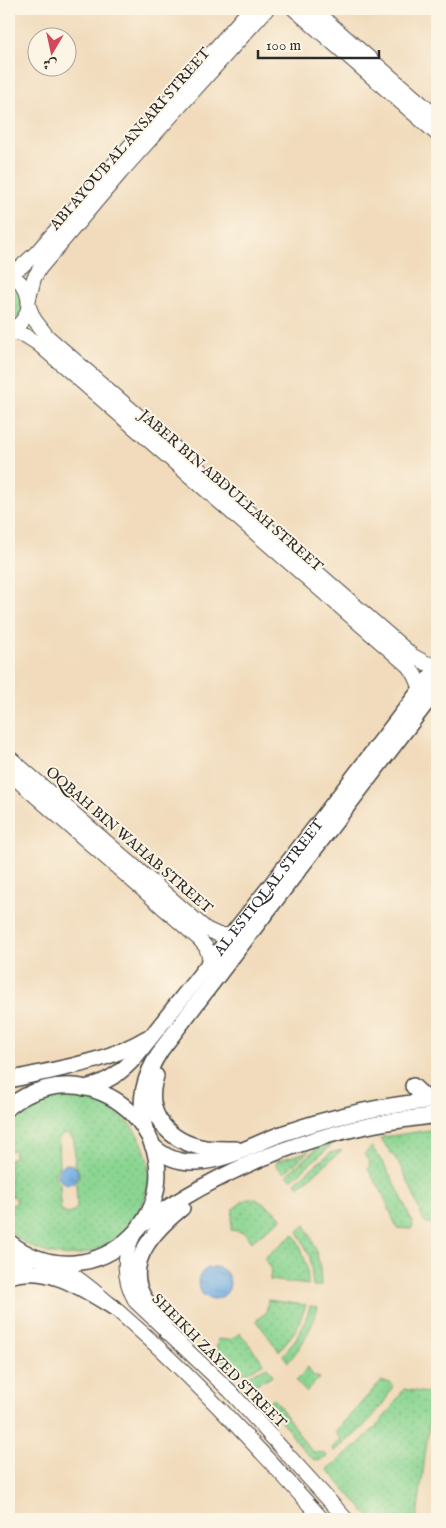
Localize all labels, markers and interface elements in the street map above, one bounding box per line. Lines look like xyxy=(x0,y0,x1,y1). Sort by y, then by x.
north arrow xyxy=(28,28,78,78)
scale bar xyxy=(258,28,380,60)
text: 100 m xyxy=(266,36,302,55)
street label: ABI AYOUB AL ANSARI STREET xyxy=(45,44,214,235)
text: ش xyxy=(42,54,58,74)
street label: JABER BIN ABDULLAH STREET xyxy=(134,405,327,576)
street label: OQBAH BIN WAHAB STREET xyxy=(42,762,216,918)
street label: AL ESTIQLAL STREET xyxy=(209,815,328,960)
street label: SHEIKH ZAYED STREET xyxy=(148,1290,290,1432)

